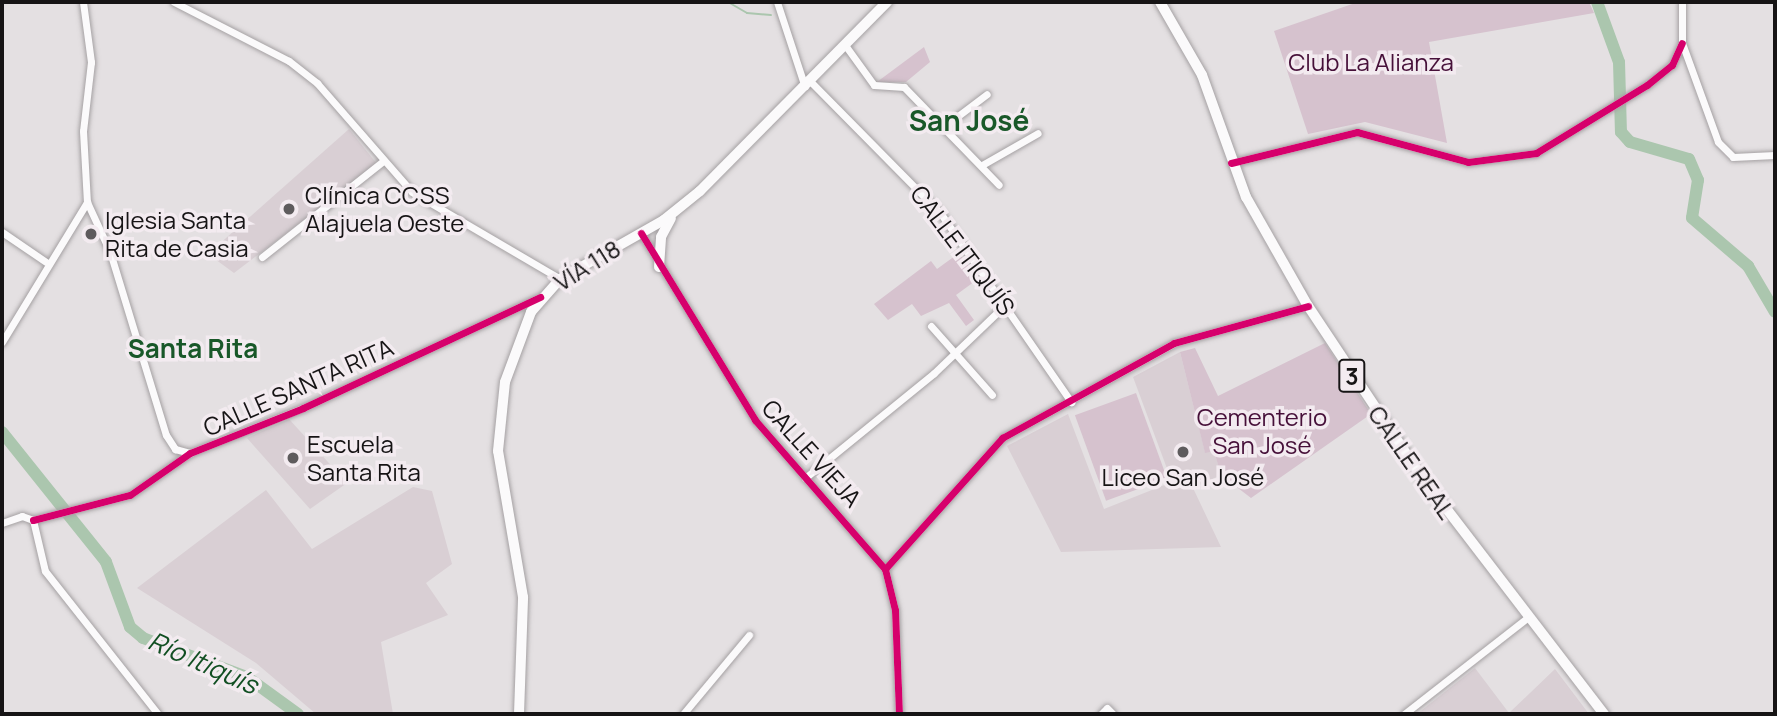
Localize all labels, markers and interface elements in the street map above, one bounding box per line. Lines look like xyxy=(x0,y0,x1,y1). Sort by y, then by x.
park label: Club La Alianza xyxy=(1288,48,1454,76)
district label: San José xyxy=(909,103,1029,137)
street label: CALLE ITIQUÍS xyxy=(905,179,1021,321)
place label: Clínica CCSS Alajuela Oeste xyxy=(305,181,464,237)
marker: Clínica CCSS Alajuela Oeste xyxy=(279,199,299,219)
place label: Iglesia Santa Rita de Casia xyxy=(105,206,249,262)
marker: Iglesia Santa Rita de Casia xyxy=(83,226,99,242)
street label: VÍA 118 xyxy=(549,234,625,296)
street label: CALLE SANTA RITA xyxy=(199,332,397,442)
district label: Santa Rita xyxy=(128,333,258,365)
road number: 3 xyxy=(1338,356,1366,396)
street label: CALLE VIEJA xyxy=(756,393,868,513)
street label: CALLE REAL xyxy=(1363,400,1461,524)
park label: Cementerio San José xyxy=(1197,403,1327,459)
place label: Escuela Santa Rita xyxy=(307,430,421,486)
marker: Liceo San José xyxy=(1175,444,1191,460)
marker: Escuela Santa Rita xyxy=(285,450,301,466)
place label: Liceo San José xyxy=(1102,463,1264,491)
water label: Río Itiquís xyxy=(144,625,262,701)

